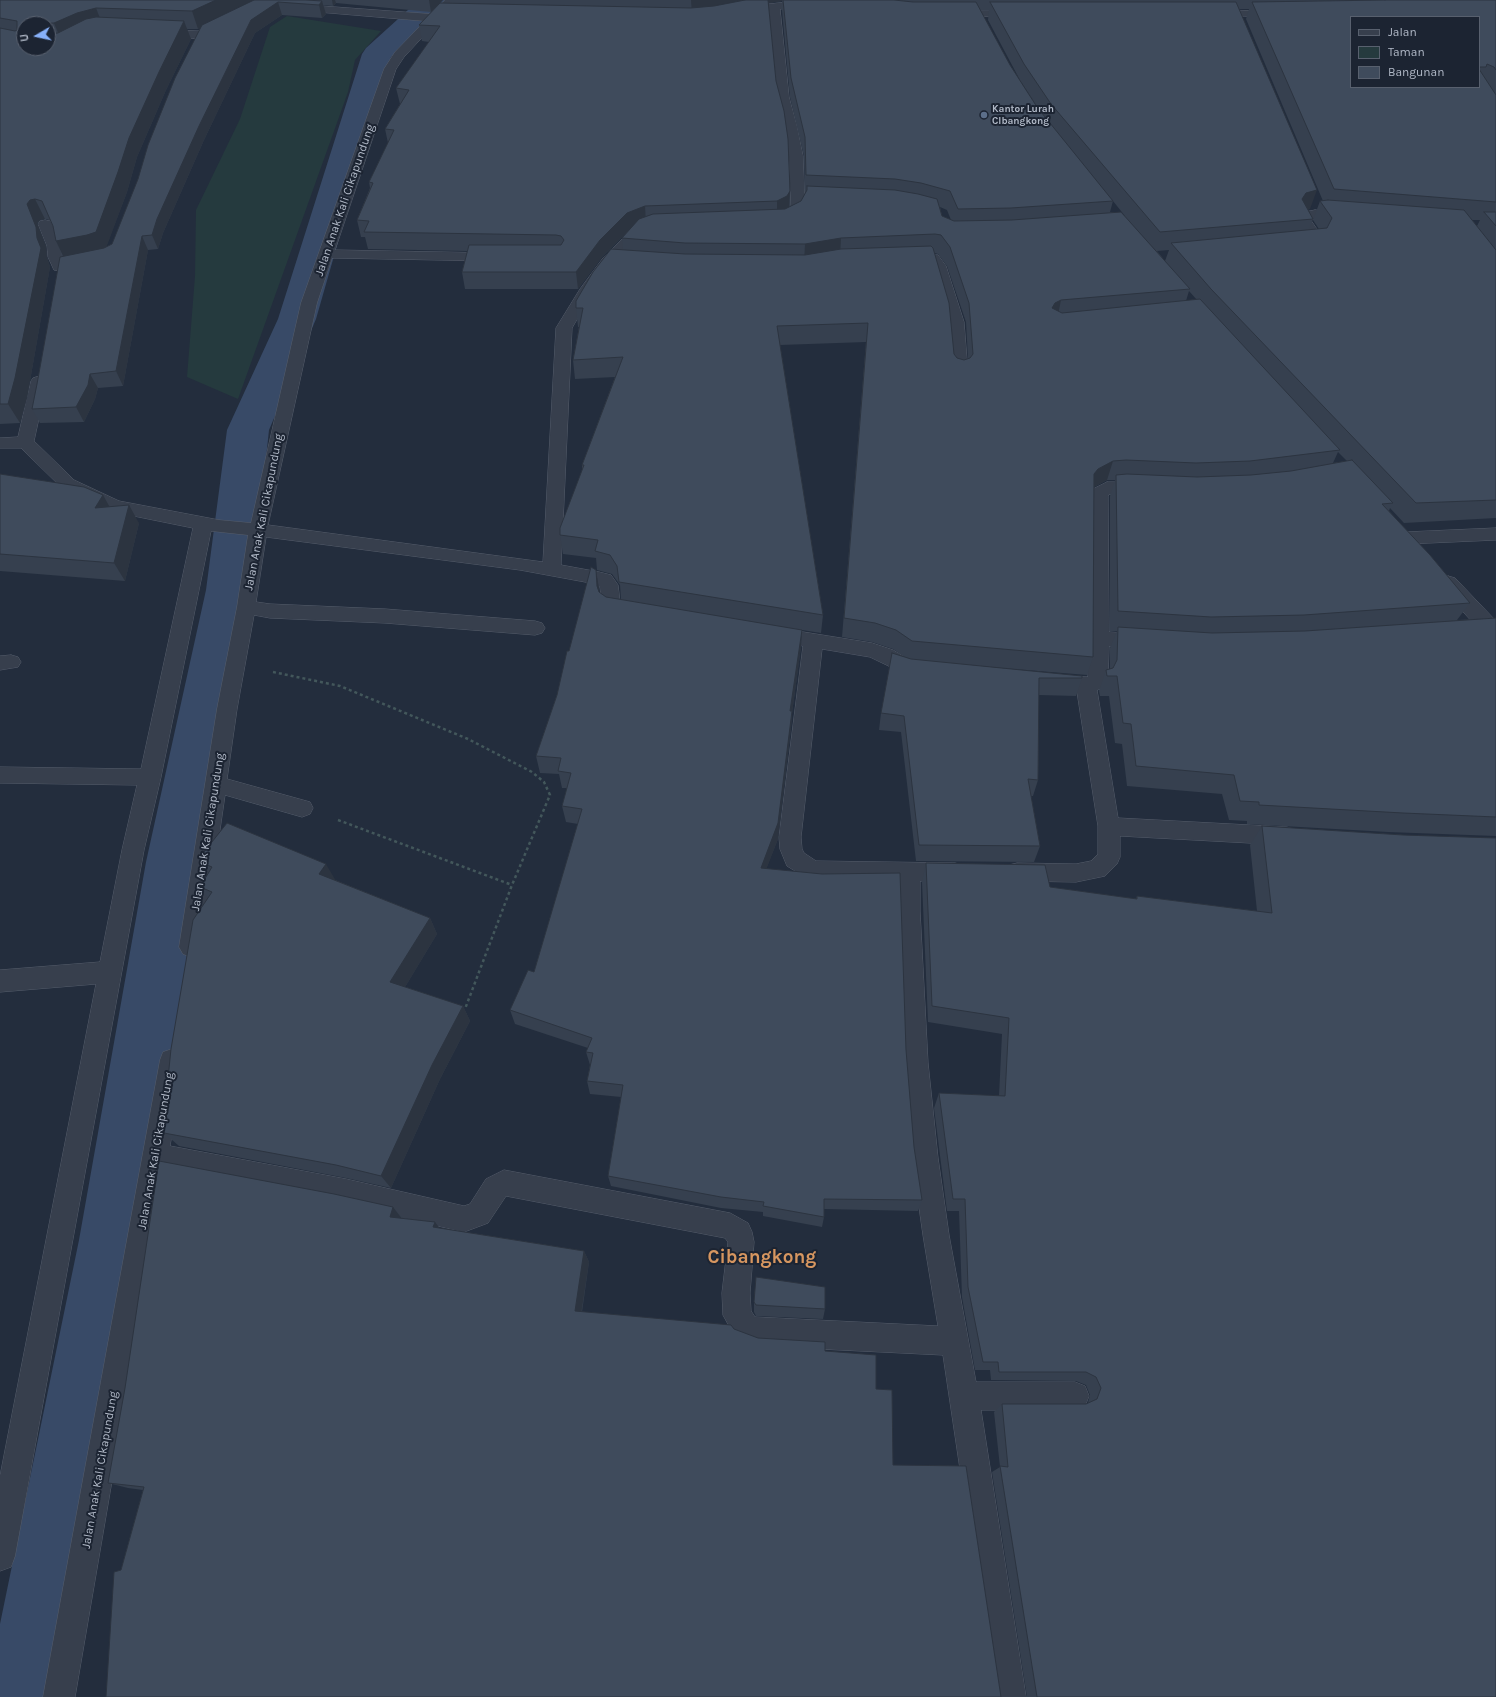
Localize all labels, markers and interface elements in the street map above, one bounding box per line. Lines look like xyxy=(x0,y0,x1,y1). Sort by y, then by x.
north arrow xyxy=(16,16,56,56)
legend xyxy=(1350,16,1480,88)
text: Jalan xyxy=(1388,25,1417,39)
text: U xyxy=(18,33,32,43)
text: Taman xyxy=(1388,45,1425,59)
text: Bangunan xyxy=(1388,65,1444,79)
place label: Kantor Lurah CIbangkong xyxy=(992,103,1054,126)
marker: Kantor Lurah CIbangkong xyxy=(979,110,989,120)
street label: Jalan Anak Kali Cikapundung xyxy=(312,122,378,278)
street label: Jalan Anak Kali Cikapundung xyxy=(242,432,286,592)
street label: Jalan Anak Kali Cikapundung xyxy=(188,752,228,912)
street label: Jalan Anak Kali Cikapundung xyxy=(135,1071,177,1231)
district label: Cibangkong xyxy=(708,1247,816,1269)
street label: Jalan Anak Kali Cikapundung xyxy=(79,1390,121,1550)

